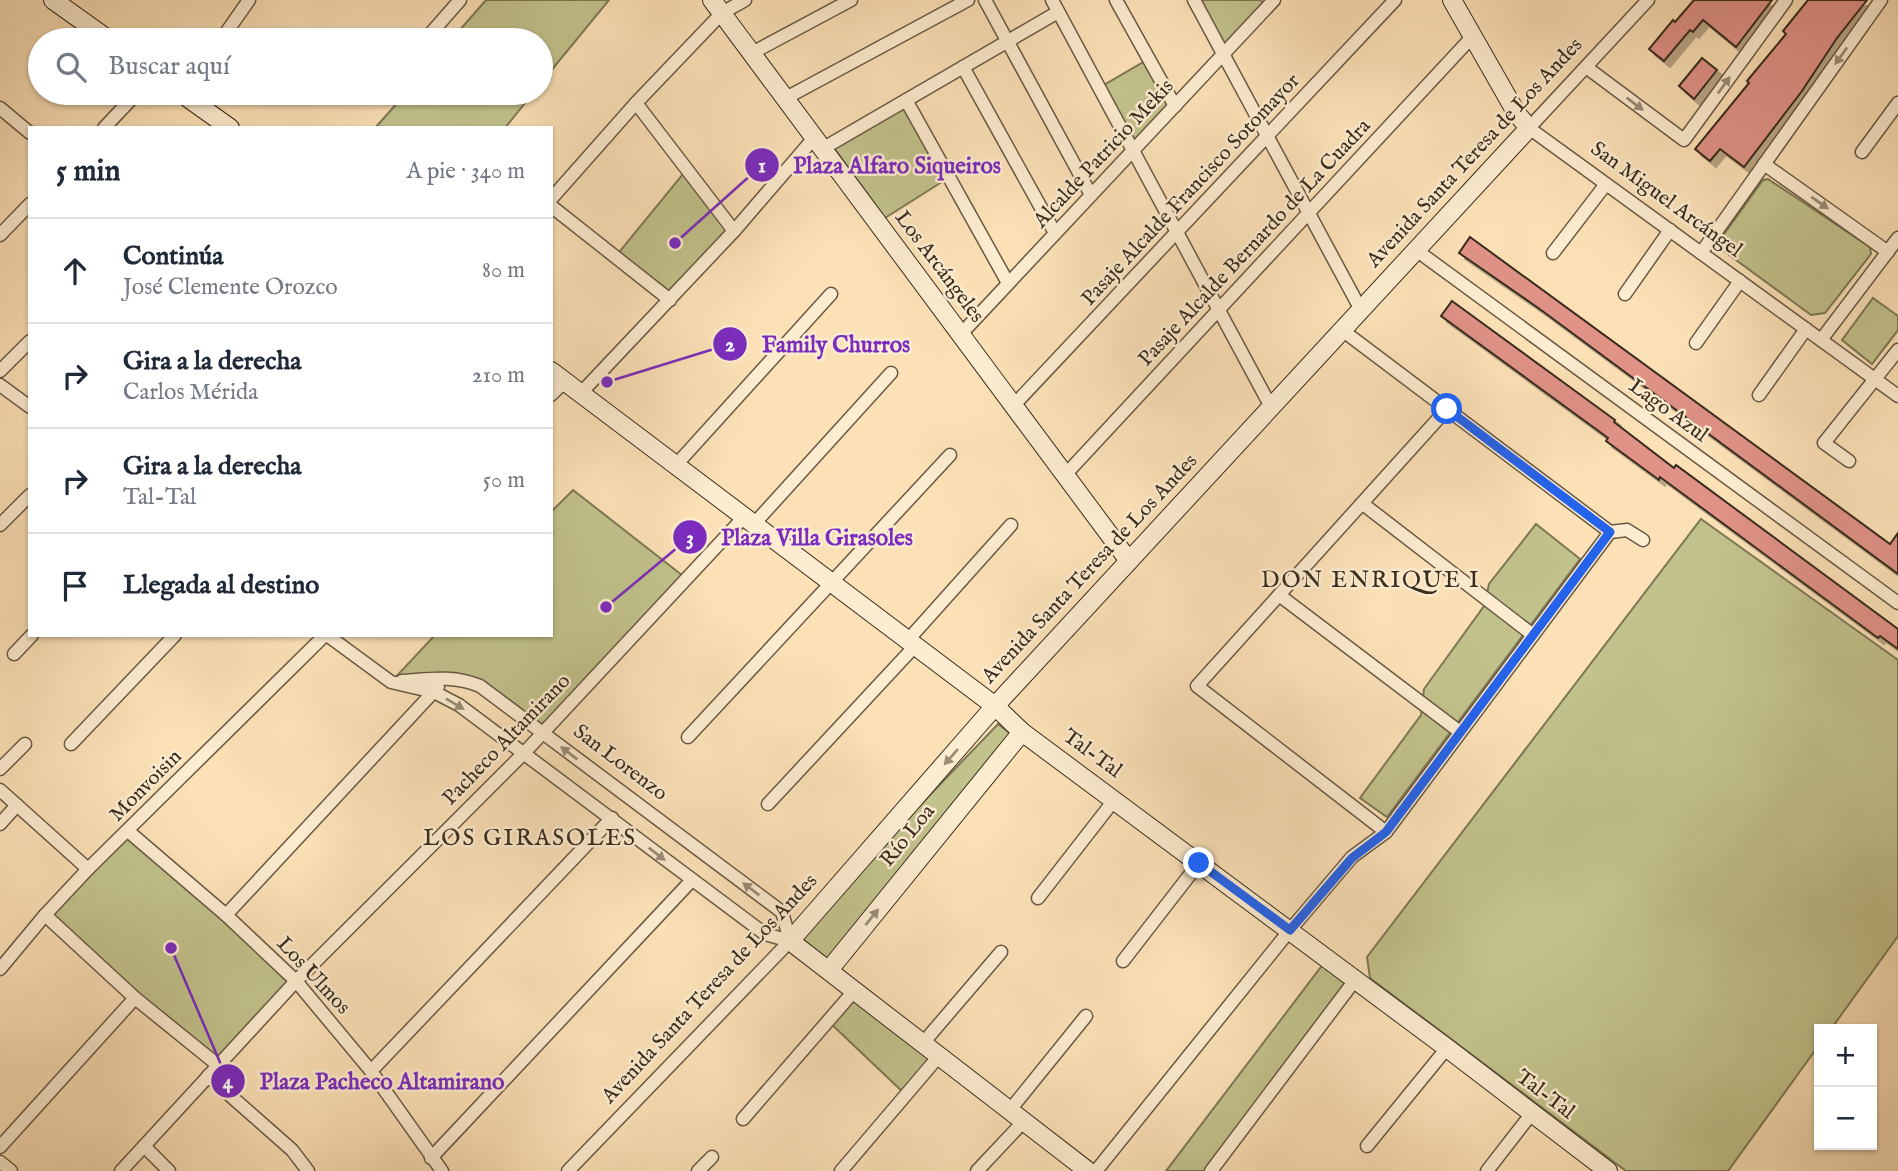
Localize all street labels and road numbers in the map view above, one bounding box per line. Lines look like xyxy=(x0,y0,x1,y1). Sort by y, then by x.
street label: Avenida Santa Teresa de Los Andes xyxy=(1360,32,1589,274)
street label: Pasaje Alcalde Francisco Sotomayor xyxy=(1076,68,1306,312)
street label: Alcalde Patricio Mekis xyxy=(1027,74,1180,235)
street label: Pasaje Alcalde Bernardo de La Cuadra xyxy=(1133,113,1378,373)
street label: San Miguel Arcángel xyxy=(1585,136,1747,264)
street label: Los Arcángeles xyxy=(888,206,990,328)
street label: Lago Azul xyxy=(1623,373,1713,449)
street label: Avenida Santa Teresa de Los Andes xyxy=(975,448,1204,690)
street label: Pacheco Altamirano xyxy=(437,668,577,812)
street label: San Lorenzo xyxy=(567,719,673,807)
street label: Tal-Tal xyxy=(1057,723,1127,785)
street label: Monvoisin xyxy=(104,744,188,828)
street label: Río Loa xyxy=(875,798,942,873)
street label: Avenida Santa Teresa de Los Andes xyxy=(595,868,824,1110)
street label: Los Ulmos xyxy=(270,931,356,1021)
street label: Tal-Tal xyxy=(1510,1064,1580,1126)

